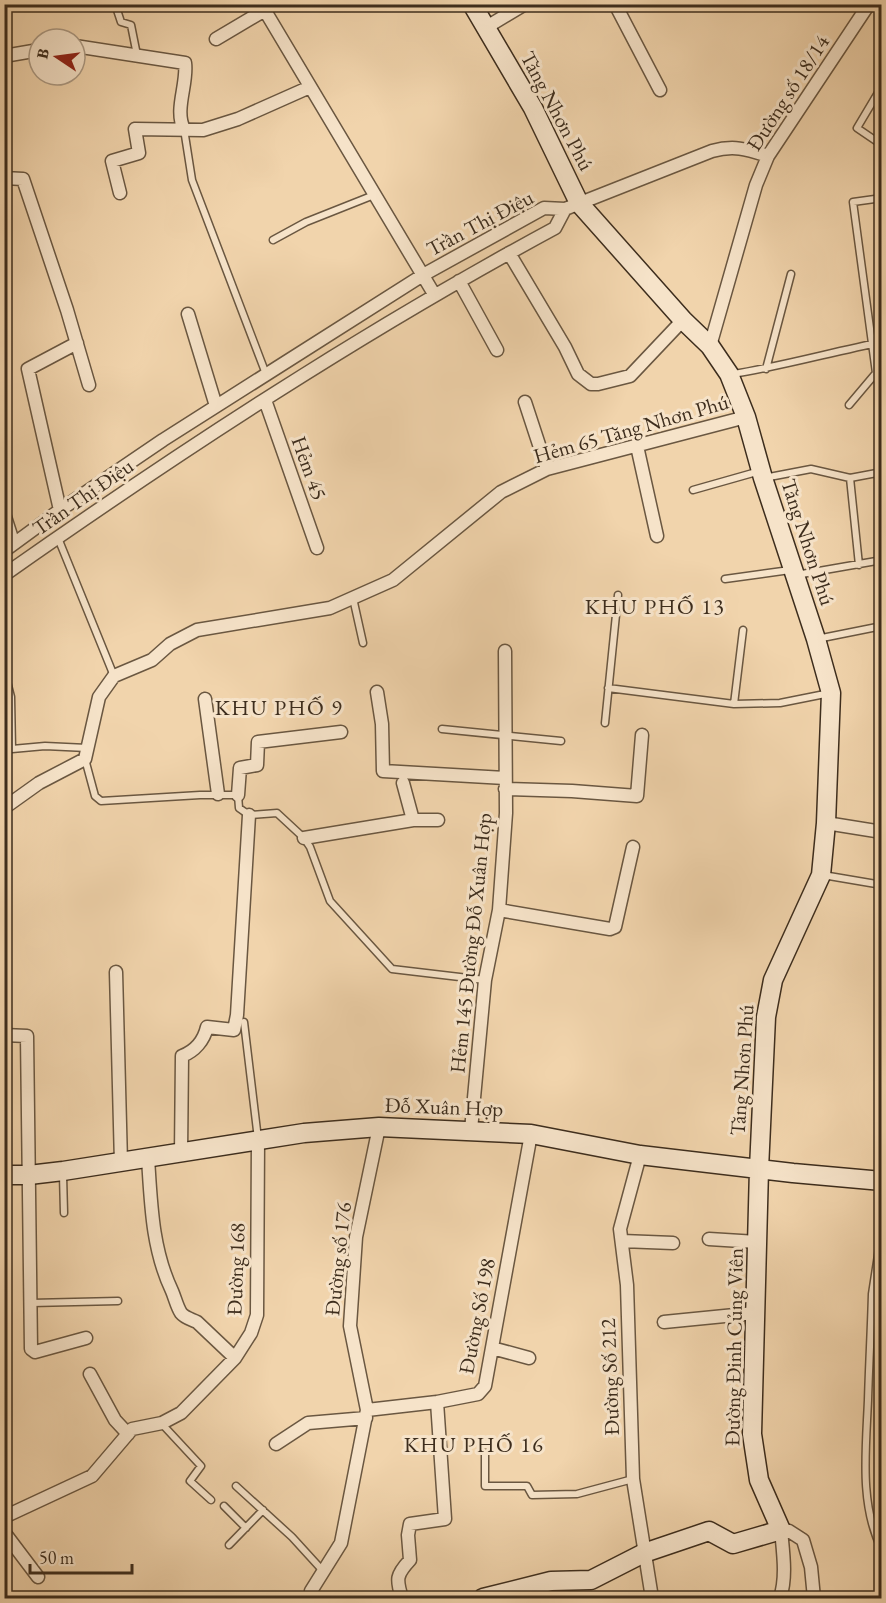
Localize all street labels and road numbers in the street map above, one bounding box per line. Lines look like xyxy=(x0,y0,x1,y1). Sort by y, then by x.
street label: Đường số 18/14 xyxy=(740,29,836,156)
street label: Tăng Nhơn Phú xyxy=(515,46,600,175)
street label: Trần Thị Điệu xyxy=(422,183,538,262)
street label: Hẻm 65 Tăng Nhơn Phú xyxy=(530,388,731,469)
street label: Hẻm 45 xyxy=(286,432,333,503)
street label: Trần Thị Điệu xyxy=(27,452,138,541)
street label: Tăng Nhơn Phú xyxy=(775,475,842,609)
street label: Hẻm 145 Đường Đỗ Xuân Hợp xyxy=(443,811,498,1074)
street label: Tăng Nhơn Phú xyxy=(723,1003,760,1137)
street label: Đỗ Xuân Hợp xyxy=(384,1091,504,1122)
street label: Đường số 176 xyxy=(318,1201,357,1317)
street label: Đường 168 xyxy=(220,1222,251,1316)
street label: Đường Đinh Củng Viên xyxy=(718,1248,749,1446)
street label: Đường Số 198 xyxy=(452,1256,501,1376)
street label: Đường Số 212 xyxy=(594,1318,625,1436)

